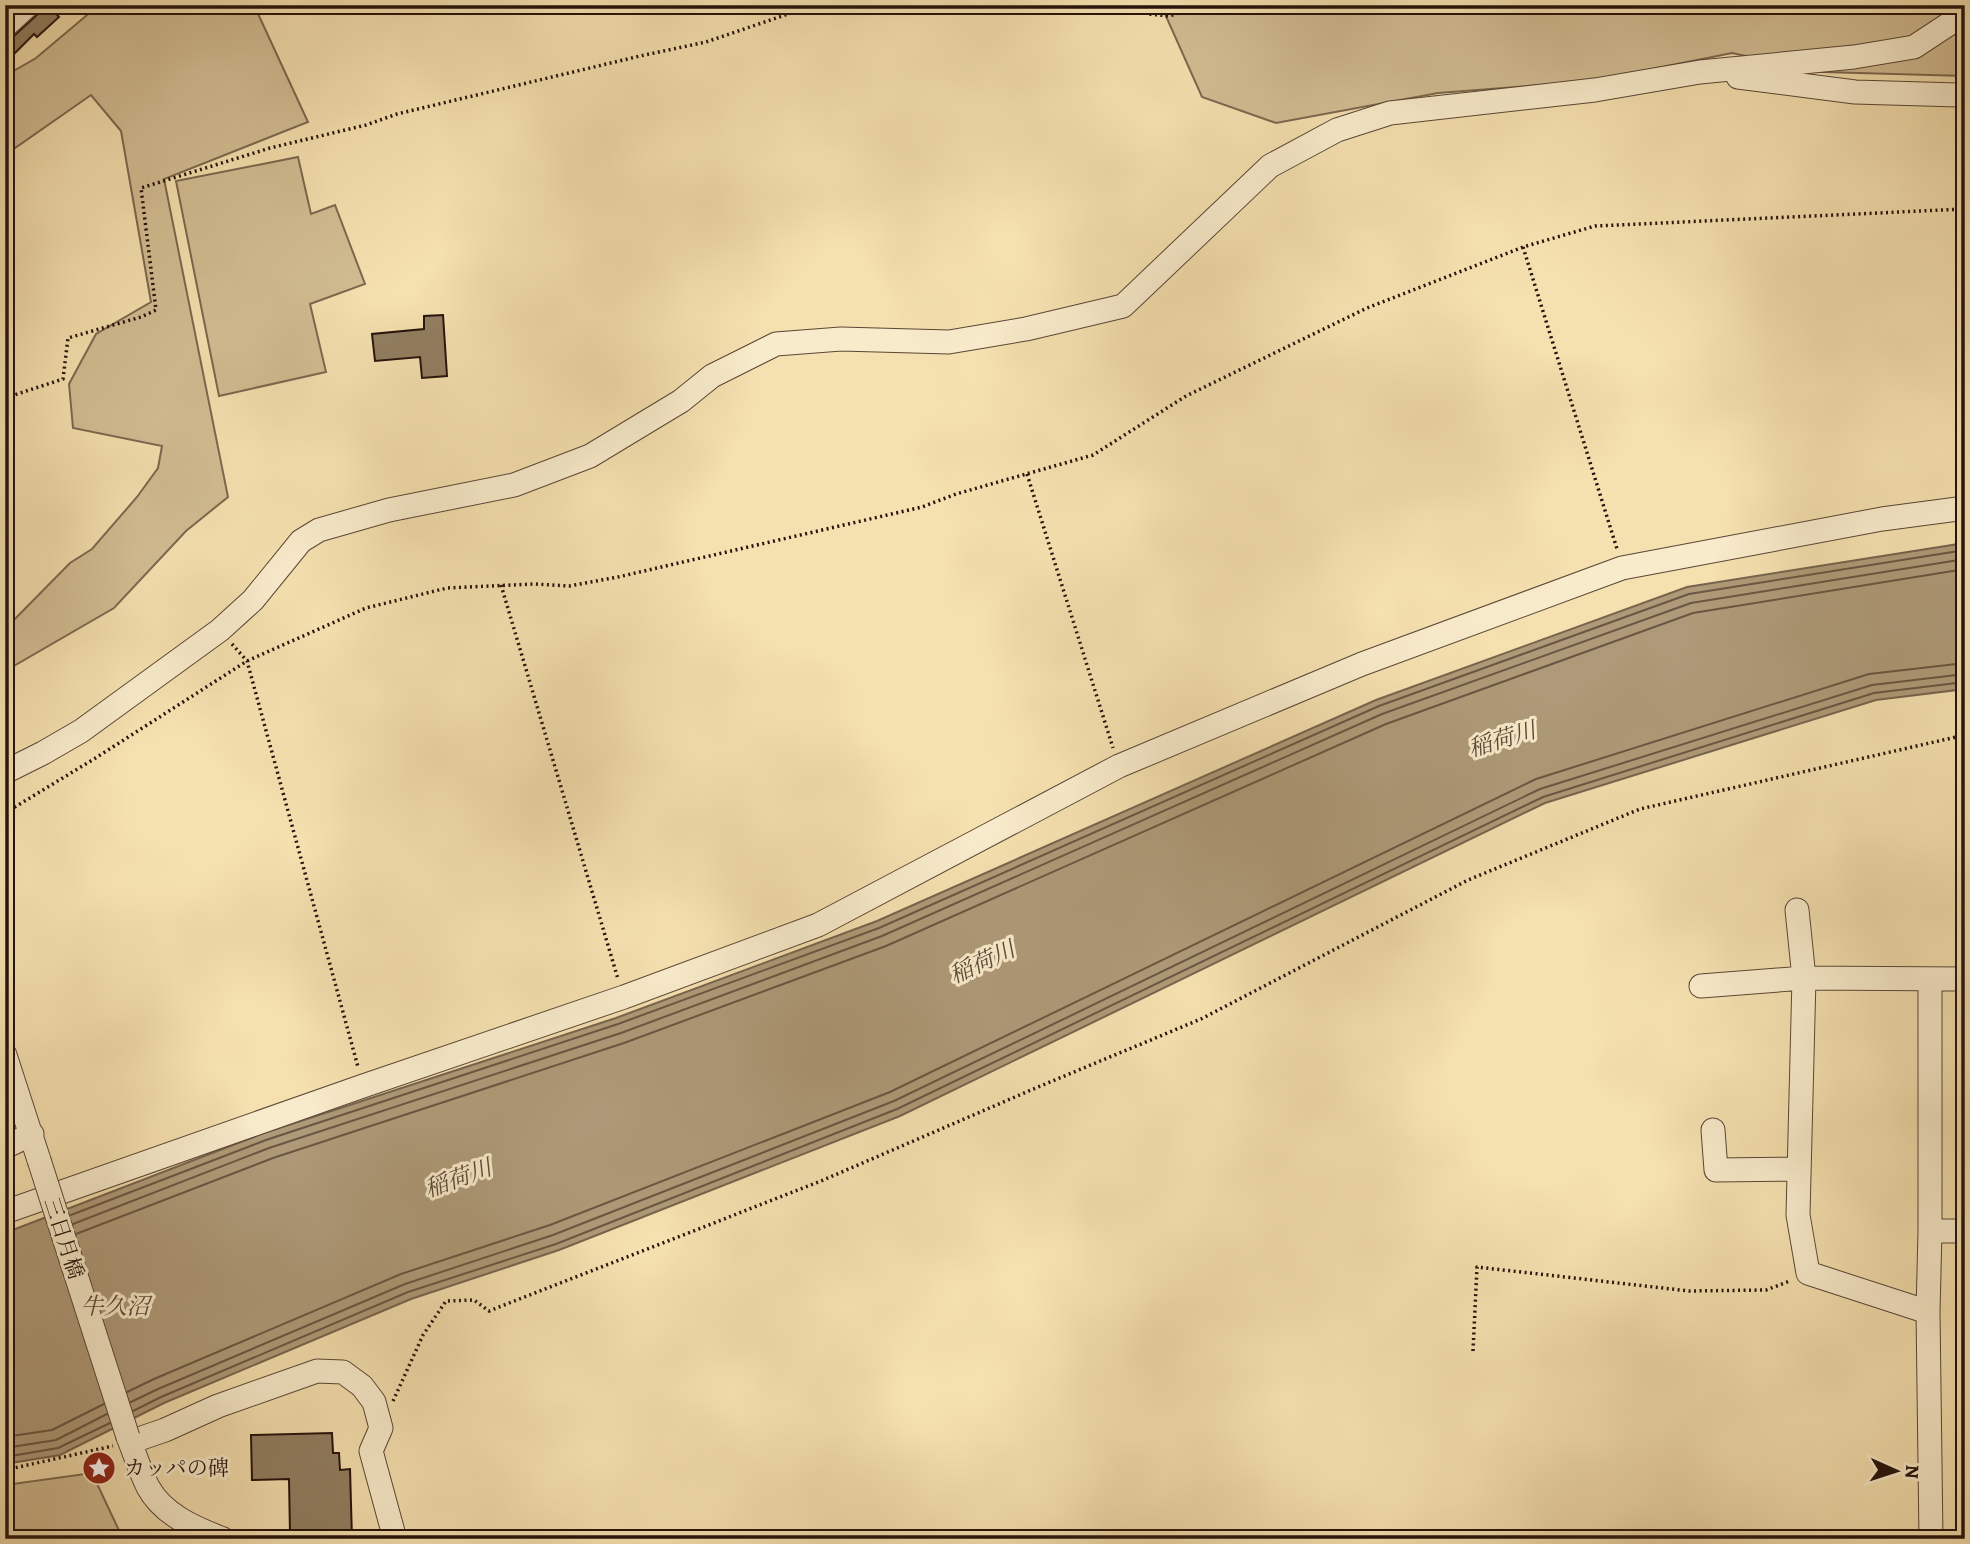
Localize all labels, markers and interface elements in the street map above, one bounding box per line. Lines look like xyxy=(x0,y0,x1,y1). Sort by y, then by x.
water label: 稲荷川 xyxy=(1465,714,1543,764)
water label: 稲荷川 xyxy=(944,933,1023,991)
water label: 稲荷川 xyxy=(420,1151,499,1205)
street label: 三日月橋 xyxy=(38,1194,90,1282)
water label: 牛久沼 xyxy=(81,1291,154,1322)
north arrow xyxy=(1862,1436,1932,1506)
place icon: カッパの碑 xyxy=(80,1449,118,1487)
place label: カッパの碑 xyxy=(124,1454,229,1482)
text: N xyxy=(1899,1464,1925,1480)

